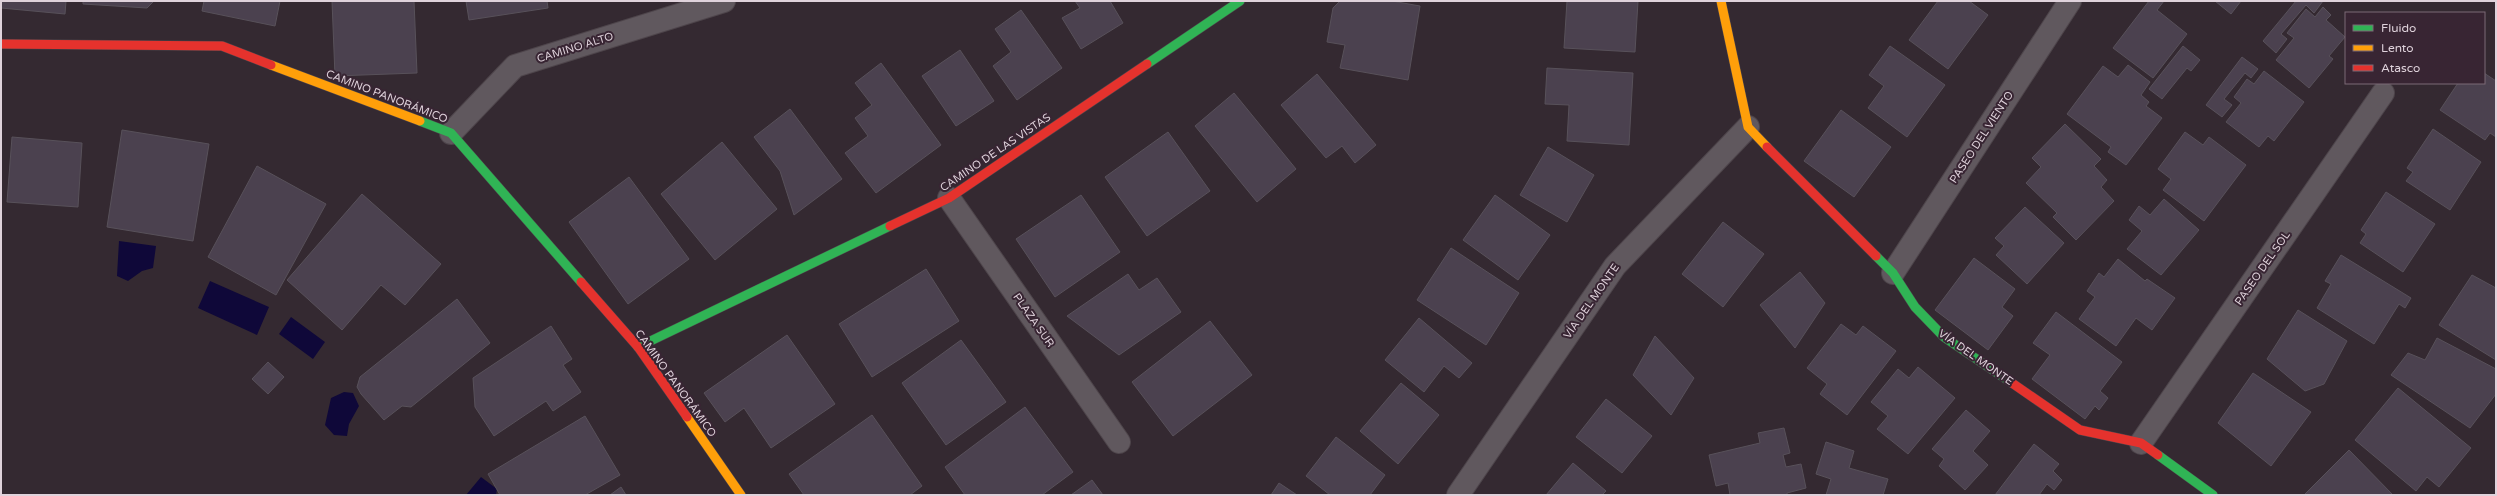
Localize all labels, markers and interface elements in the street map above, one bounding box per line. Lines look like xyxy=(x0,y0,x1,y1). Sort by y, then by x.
legend xyxy=(2345,12,2485,84)
text: Fluido xyxy=(2381,21,2416,35)
street label: CAMINO ALTO xyxy=(535,30,615,65)
text: Lento xyxy=(2381,41,2414,55)
text: Atasco xyxy=(2381,61,2420,75)
street label: CAMINO PANORÁMICO xyxy=(324,66,450,126)
street label: PASEO DEL VIENTO xyxy=(1947,89,2016,186)
street label: CAMINO DE LAS VISTAS xyxy=(938,110,1053,194)
street label: PASEO DEL SOL xyxy=(2232,228,2293,308)
street label: VÍA DEL MONTE xyxy=(1560,261,1622,341)
street label: PLAZA SUR xyxy=(1010,291,1057,350)
street label: VÍA DEL MONTE xyxy=(1936,326,2016,388)
street label: CAMINO PANORÁMICO xyxy=(632,327,720,439)

